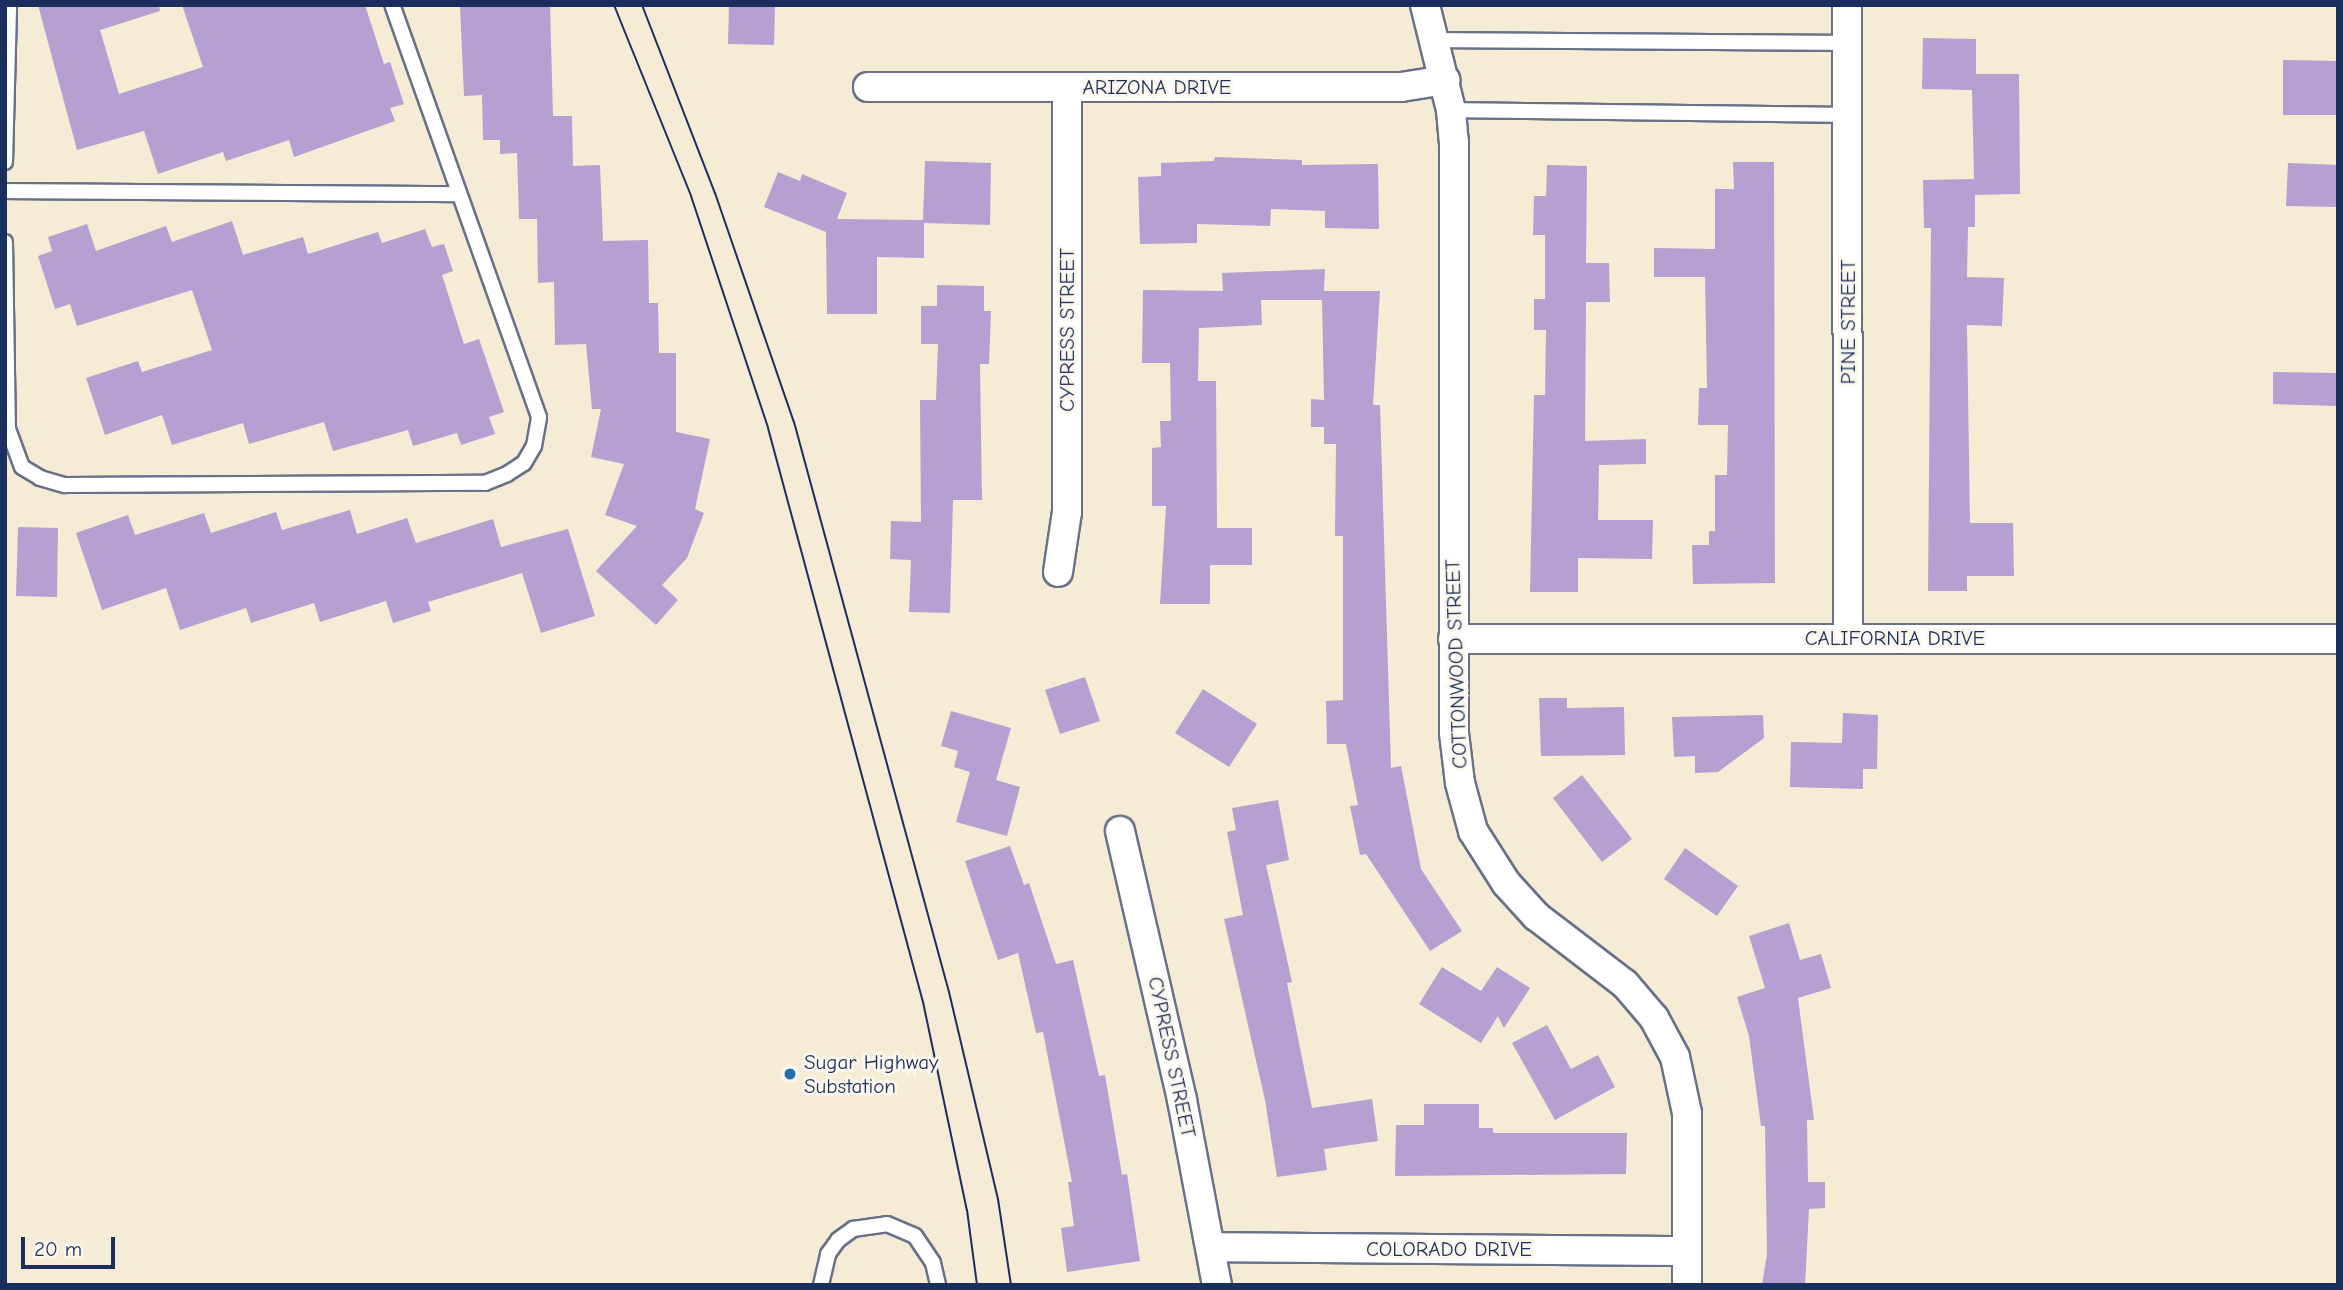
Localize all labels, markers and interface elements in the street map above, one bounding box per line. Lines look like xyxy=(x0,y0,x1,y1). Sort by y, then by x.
street label: ARIZONA DRIVE xyxy=(1083,74,1231,100)
street label: CYPRESS STREET xyxy=(1054,248,1080,412)
street label: PINE STREET xyxy=(1835,260,1861,384)
street label: COTTONWOOD STREET xyxy=(1440,559,1472,769)
street label: CALIFORNIA DRIVE xyxy=(1805,625,1985,651)
street label: CYPRESS STREET xyxy=(1143,974,1201,1140)
place label: Sugar Highway Substation xyxy=(804,1049,938,1099)
marker: Sugar Highway Substation xyxy=(782,1066,798,1082)
scale bar xyxy=(24,1224,119,1268)
street label: COLORADO DRIVE xyxy=(1366,1236,1532,1262)
text: 20 m xyxy=(34,1237,82,1261)

